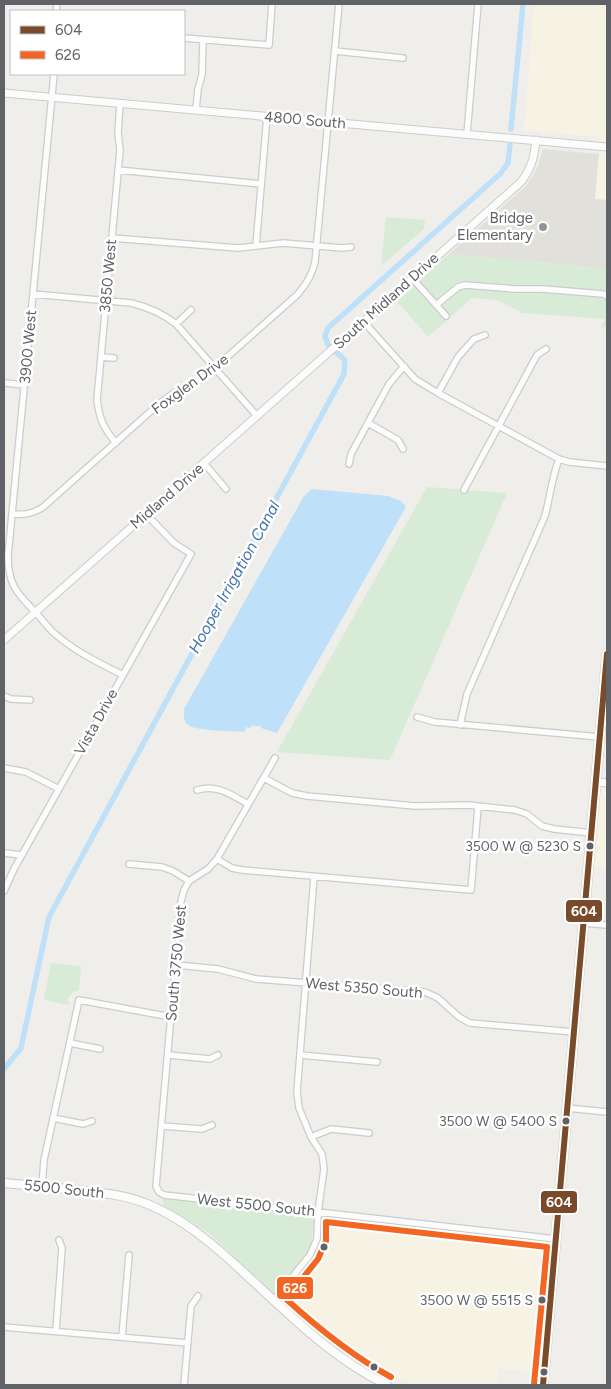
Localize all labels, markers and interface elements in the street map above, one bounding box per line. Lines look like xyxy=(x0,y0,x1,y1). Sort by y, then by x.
legend xyxy=(10,10,185,75)
text: 604 xyxy=(55,21,82,39)
text: 626 xyxy=(55,46,81,64)
street label: 4800 South xyxy=(263,107,347,133)
place label: Bridge Elementary xyxy=(457,209,533,244)
marker: Bridge Elementary xyxy=(537,221,549,233)
street label: 3850 West xyxy=(96,238,120,314)
street label: South Midland Drive xyxy=(330,249,442,353)
street label: 3900 West xyxy=(16,309,40,385)
street label: Foxglen Drive xyxy=(148,350,232,418)
street label: Midland Drive xyxy=(127,459,207,533)
water label: Hooper Irrigation Canal xyxy=(184,497,284,656)
street label: Vista Drive xyxy=(71,686,121,758)
place label: 3500 W @ 5230 S xyxy=(465,838,581,855)
marker: 3500 W @ 5230 S xyxy=(585,841,595,851)
line badge: 604 xyxy=(565,899,603,923)
text: 604 xyxy=(571,903,597,920)
street label: South 3750 West xyxy=(162,904,190,1022)
street label: West 5350 South xyxy=(305,974,423,1002)
place label: 3500 W @ 5400 S xyxy=(439,1113,557,1130)
marker: 3500 W @ 5400 S xyxy=(561,1116,571,1126)
street label: 5500 South xyxy=(23,1176,105,1202)
street label: West 5500 South xyxy=(196,1190,316,1220)
line badge: 604 xyxy=(540,1190,578,1214)
text: 604 xyxy=(546,1194,572,1211)
unlabelled marker xyxy=(319,1242,329,1252)
line badge: 626 xyxy=(276,1276,314,1300)
text: 626 xyxy=(283,1280,307,1297)
place label: 3500 W @ 5515 S xyxy=(420,1292,533,1309)
marker: 3500 W @ 5515 S xyxy=(537,1295,547,1305)
unlabelled marker xyxy=(369,1362,379,1372)
unlabelled marker xyxy=(539,1367,549,1377)

